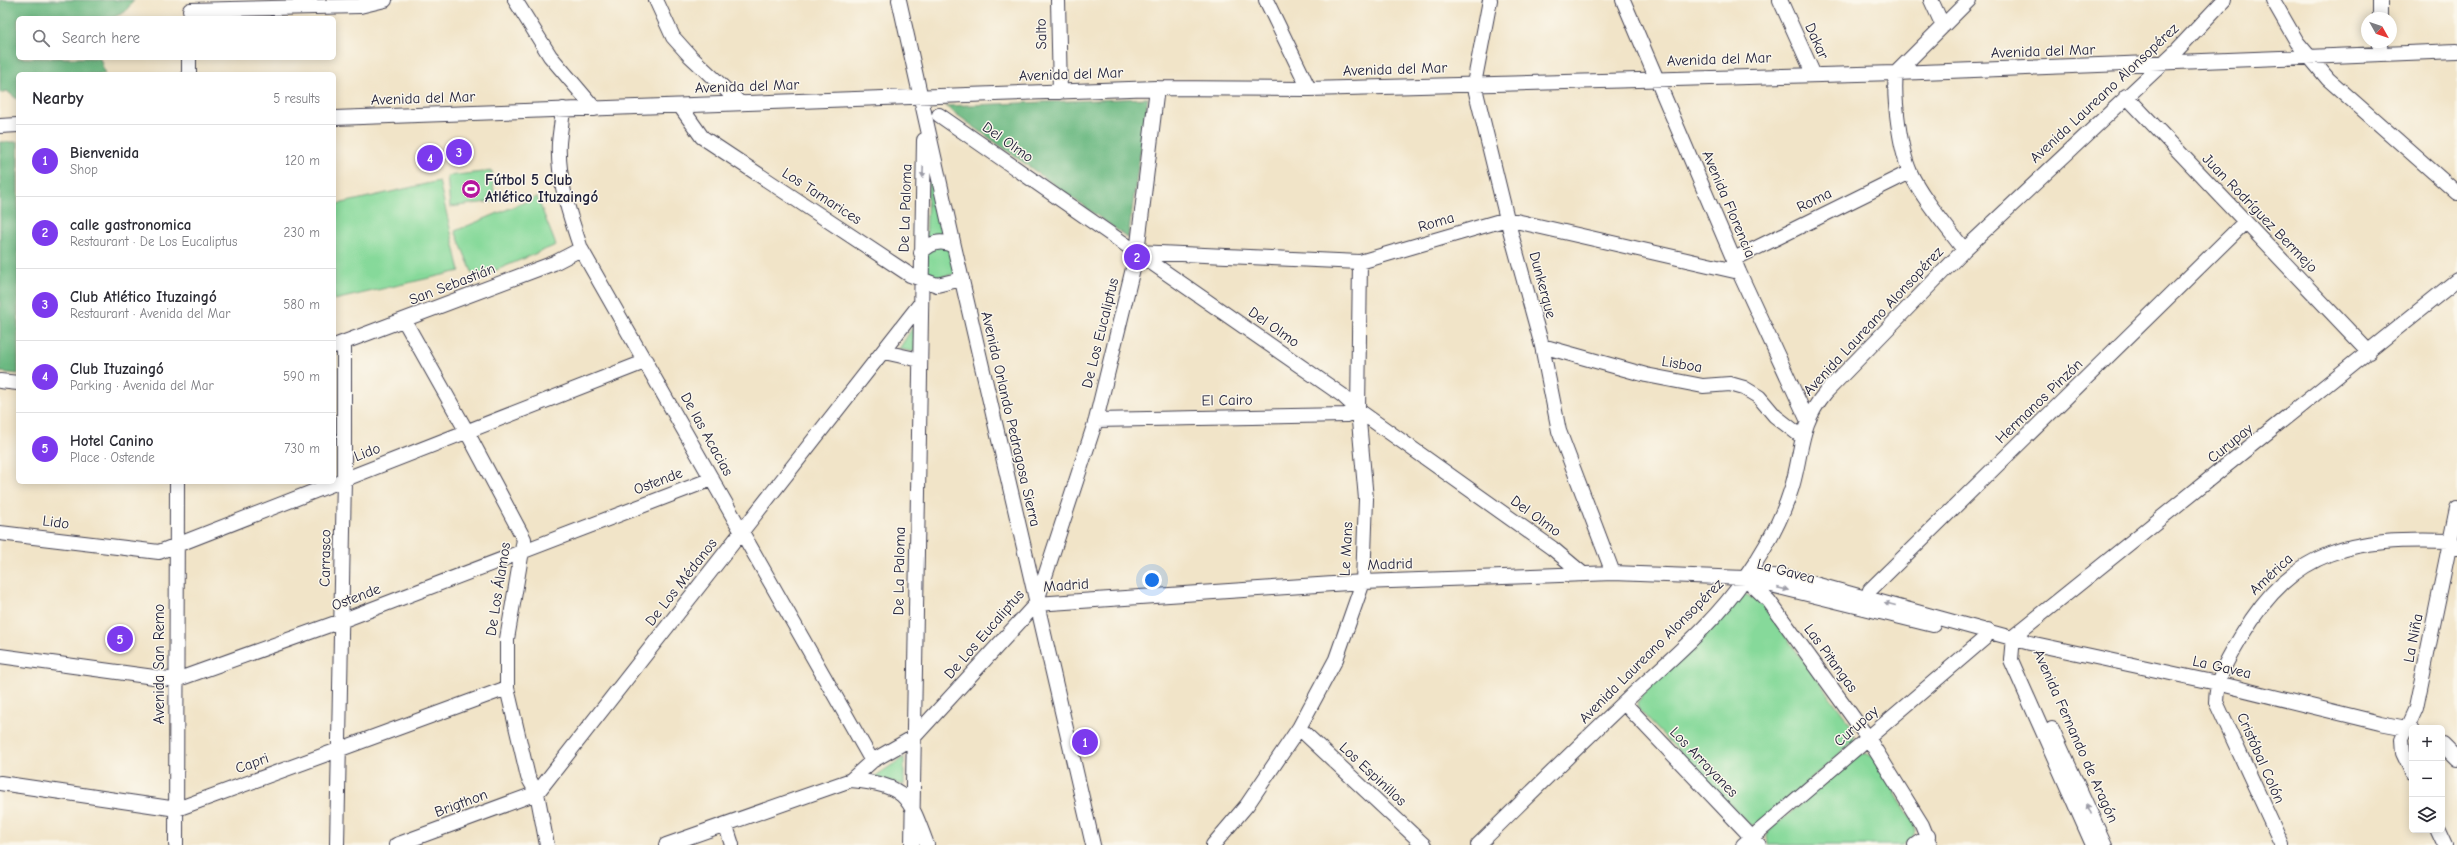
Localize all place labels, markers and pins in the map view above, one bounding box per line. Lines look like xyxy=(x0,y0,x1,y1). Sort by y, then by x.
pin: 3 xyxy=(446,137,472,167)
pin: 4 xyxy=(417,143,443,173)
place label: Fútbol 5 Club Atlético Ituzaingó xyxy=(485,171,598,206)
sports icon: Fútbol 5 Club Atlético Ituzaingó xyxy=(460,178,482,200)
pin: 2 xyxy=(1124,242,1150,272)
pin: 5 xyxy=(107,624,133,654)
pin: 1 xyxy=(1072,727,1098,757)

